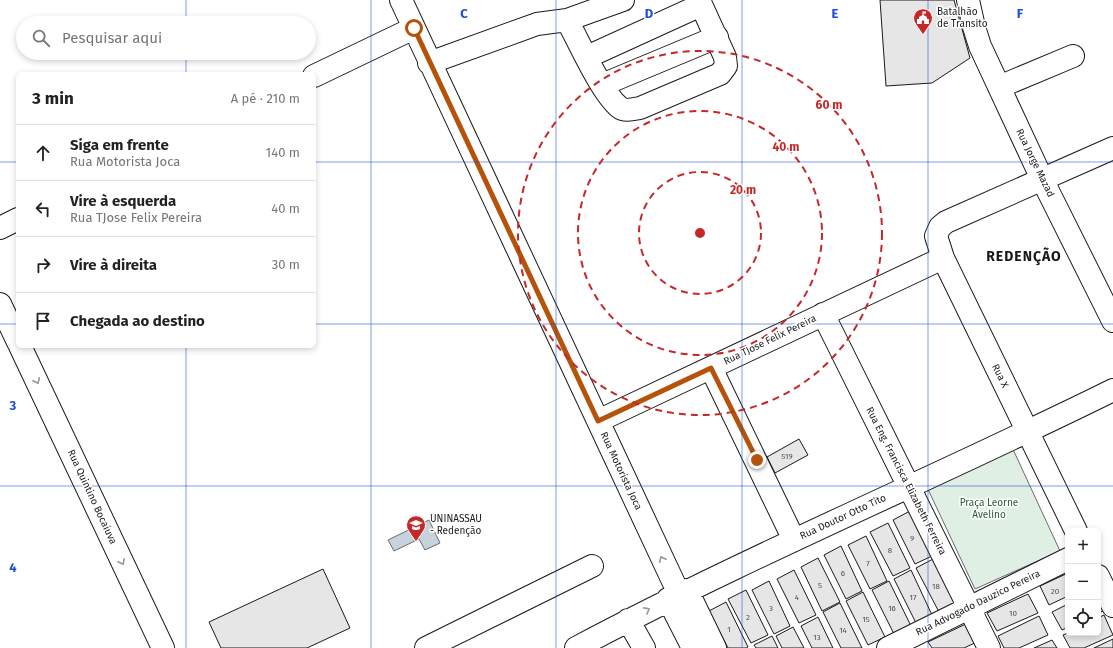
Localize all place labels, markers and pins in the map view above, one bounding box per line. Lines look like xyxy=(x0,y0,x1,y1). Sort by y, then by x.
place label: Batalhão de Transito xyxy=(937,6,988,30)
public building icon: Batalhão de Transito xyxy=(912,7,934,35)
centre of rings xyxy=(693,226,707,240)
place label: UNINASSAU - Redenção xyxy=(430,513,482,537)
school or university icon: UNINASSAU - Redenção xyxy=(405,514,427,542)

